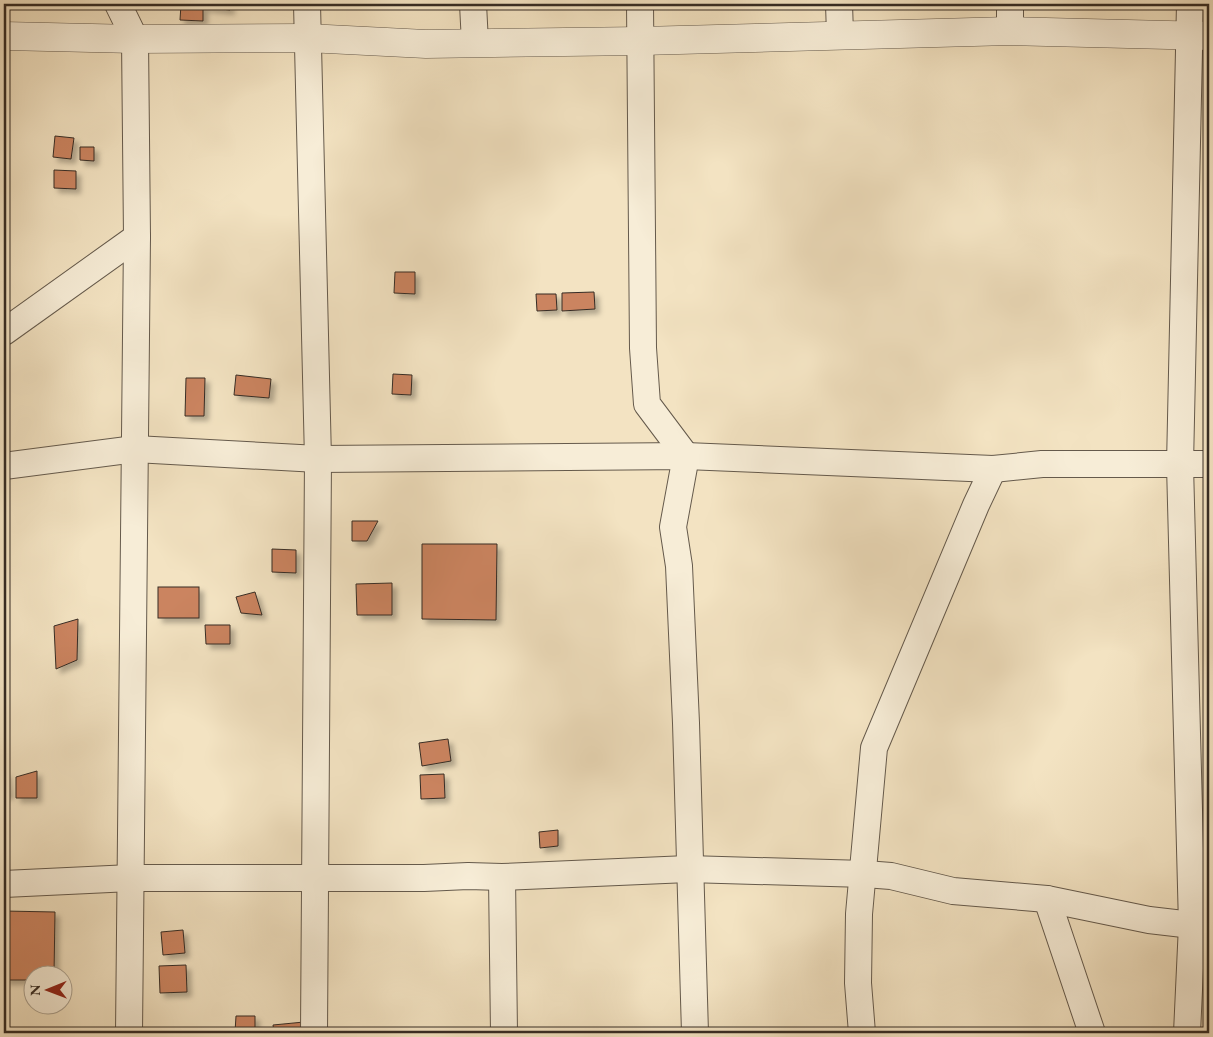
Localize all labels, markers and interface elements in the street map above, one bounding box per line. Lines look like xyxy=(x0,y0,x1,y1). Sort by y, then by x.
north arrow xyxy=(22,964,72,1014)
text: N xyxy=(26,984,44,996)

